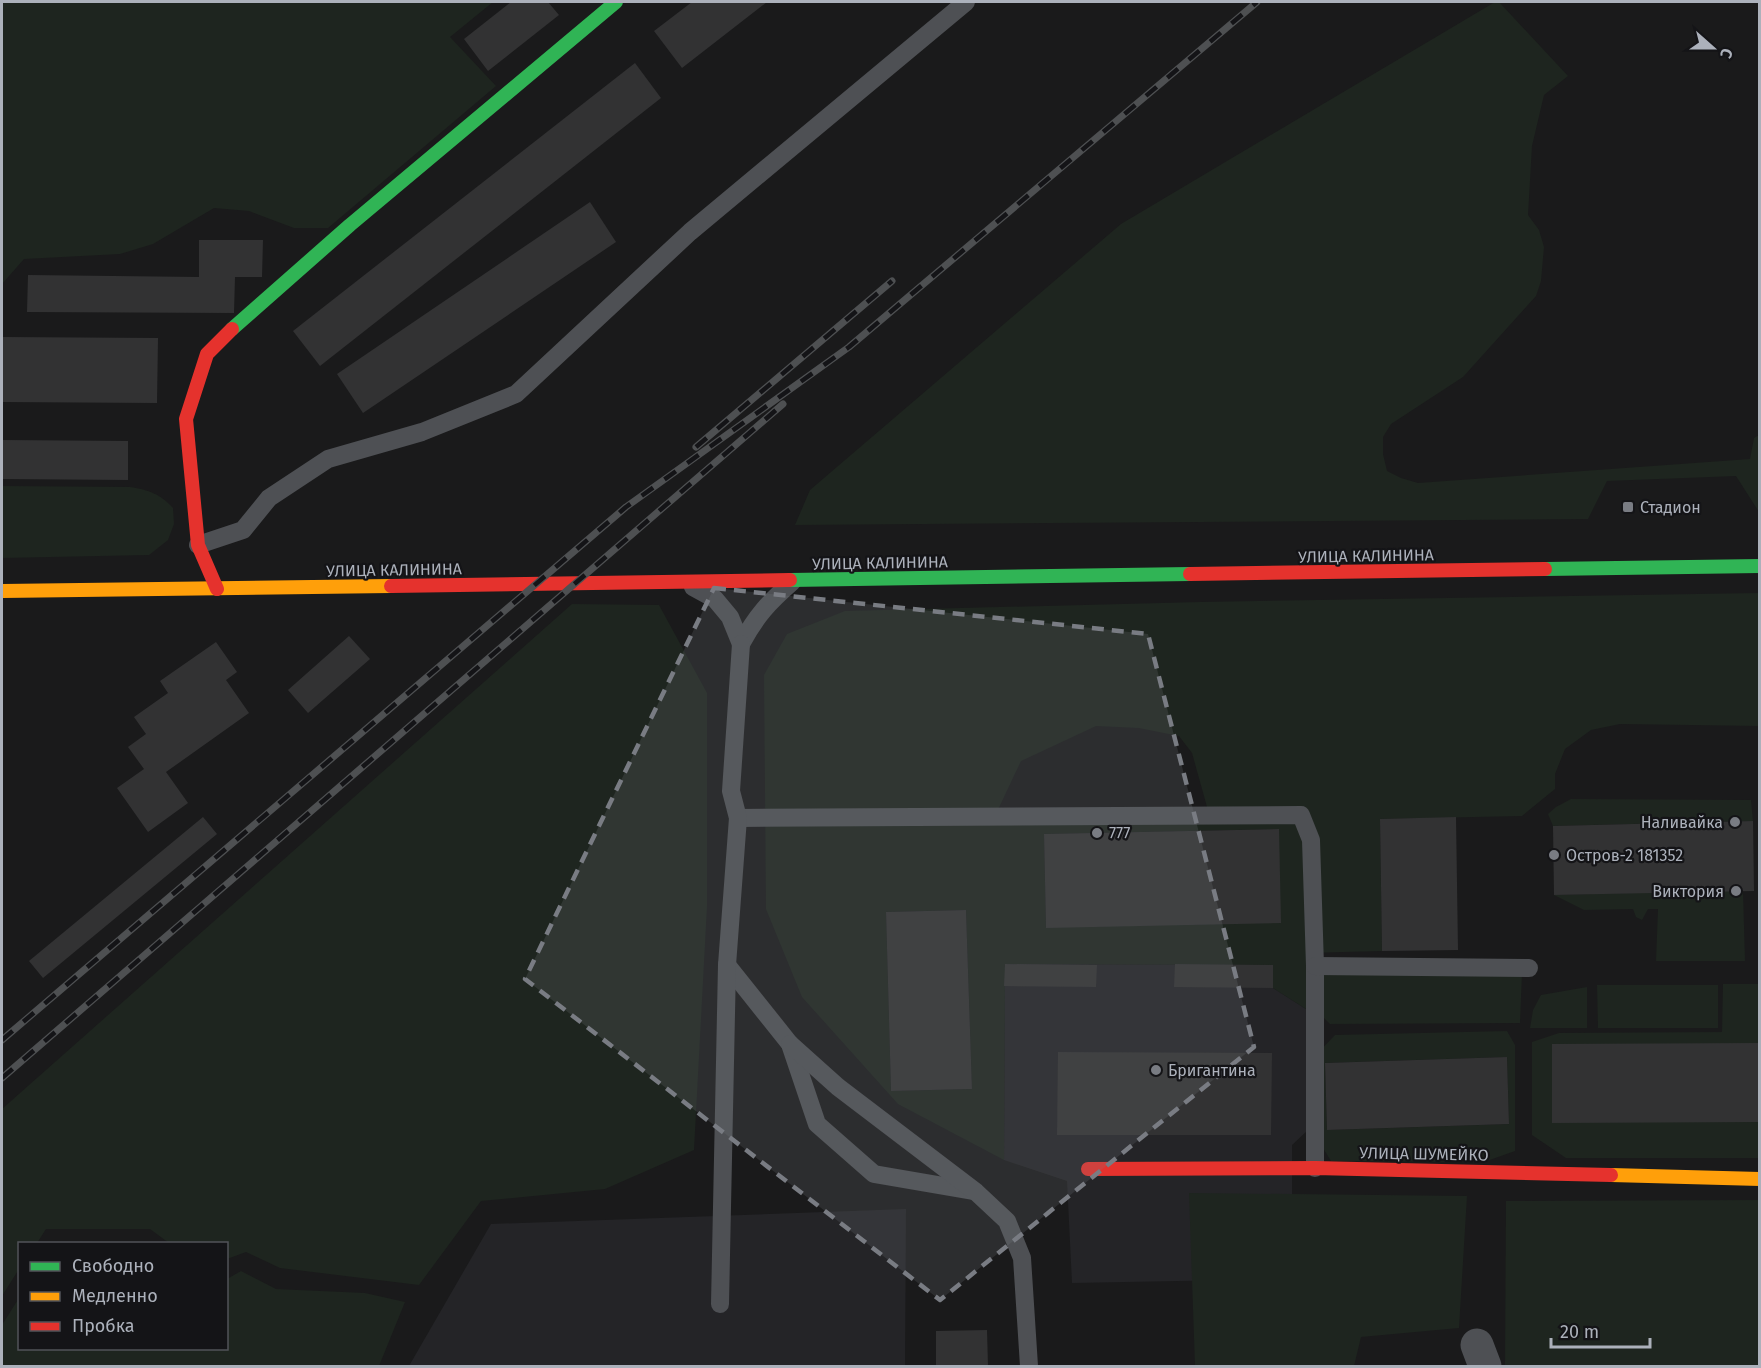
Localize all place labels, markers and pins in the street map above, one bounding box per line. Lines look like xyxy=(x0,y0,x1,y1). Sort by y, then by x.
place label: Стадион xyxy=(1640,498,1701,517)
marker: Стадион xyxy=(1621,500,1635,514)
place label: Наливайка xyxy=(1641,813,1723,832)
marker: Наливайка xyxy=(1728,815,1742,829)
place label: 777 xyxy=(1109,824,1130,843)
marker: 777 xyxy=(1090,826,1104,840)
place label: Остров-2 181352 xyxy=(1566,846,1683,865)
marker: Остров-2 181352 xyxy=(1547,848,1561,862)
place label: Виктория xyxy=(1652,882,1724,901)
marker: Виктория xyxy=(1729,884,1743,898)
place label: Бригантина xyxy=(1168,1061,1256,1080)
marker: Бригантина xyxy=(1149,1063,1163,1077)

